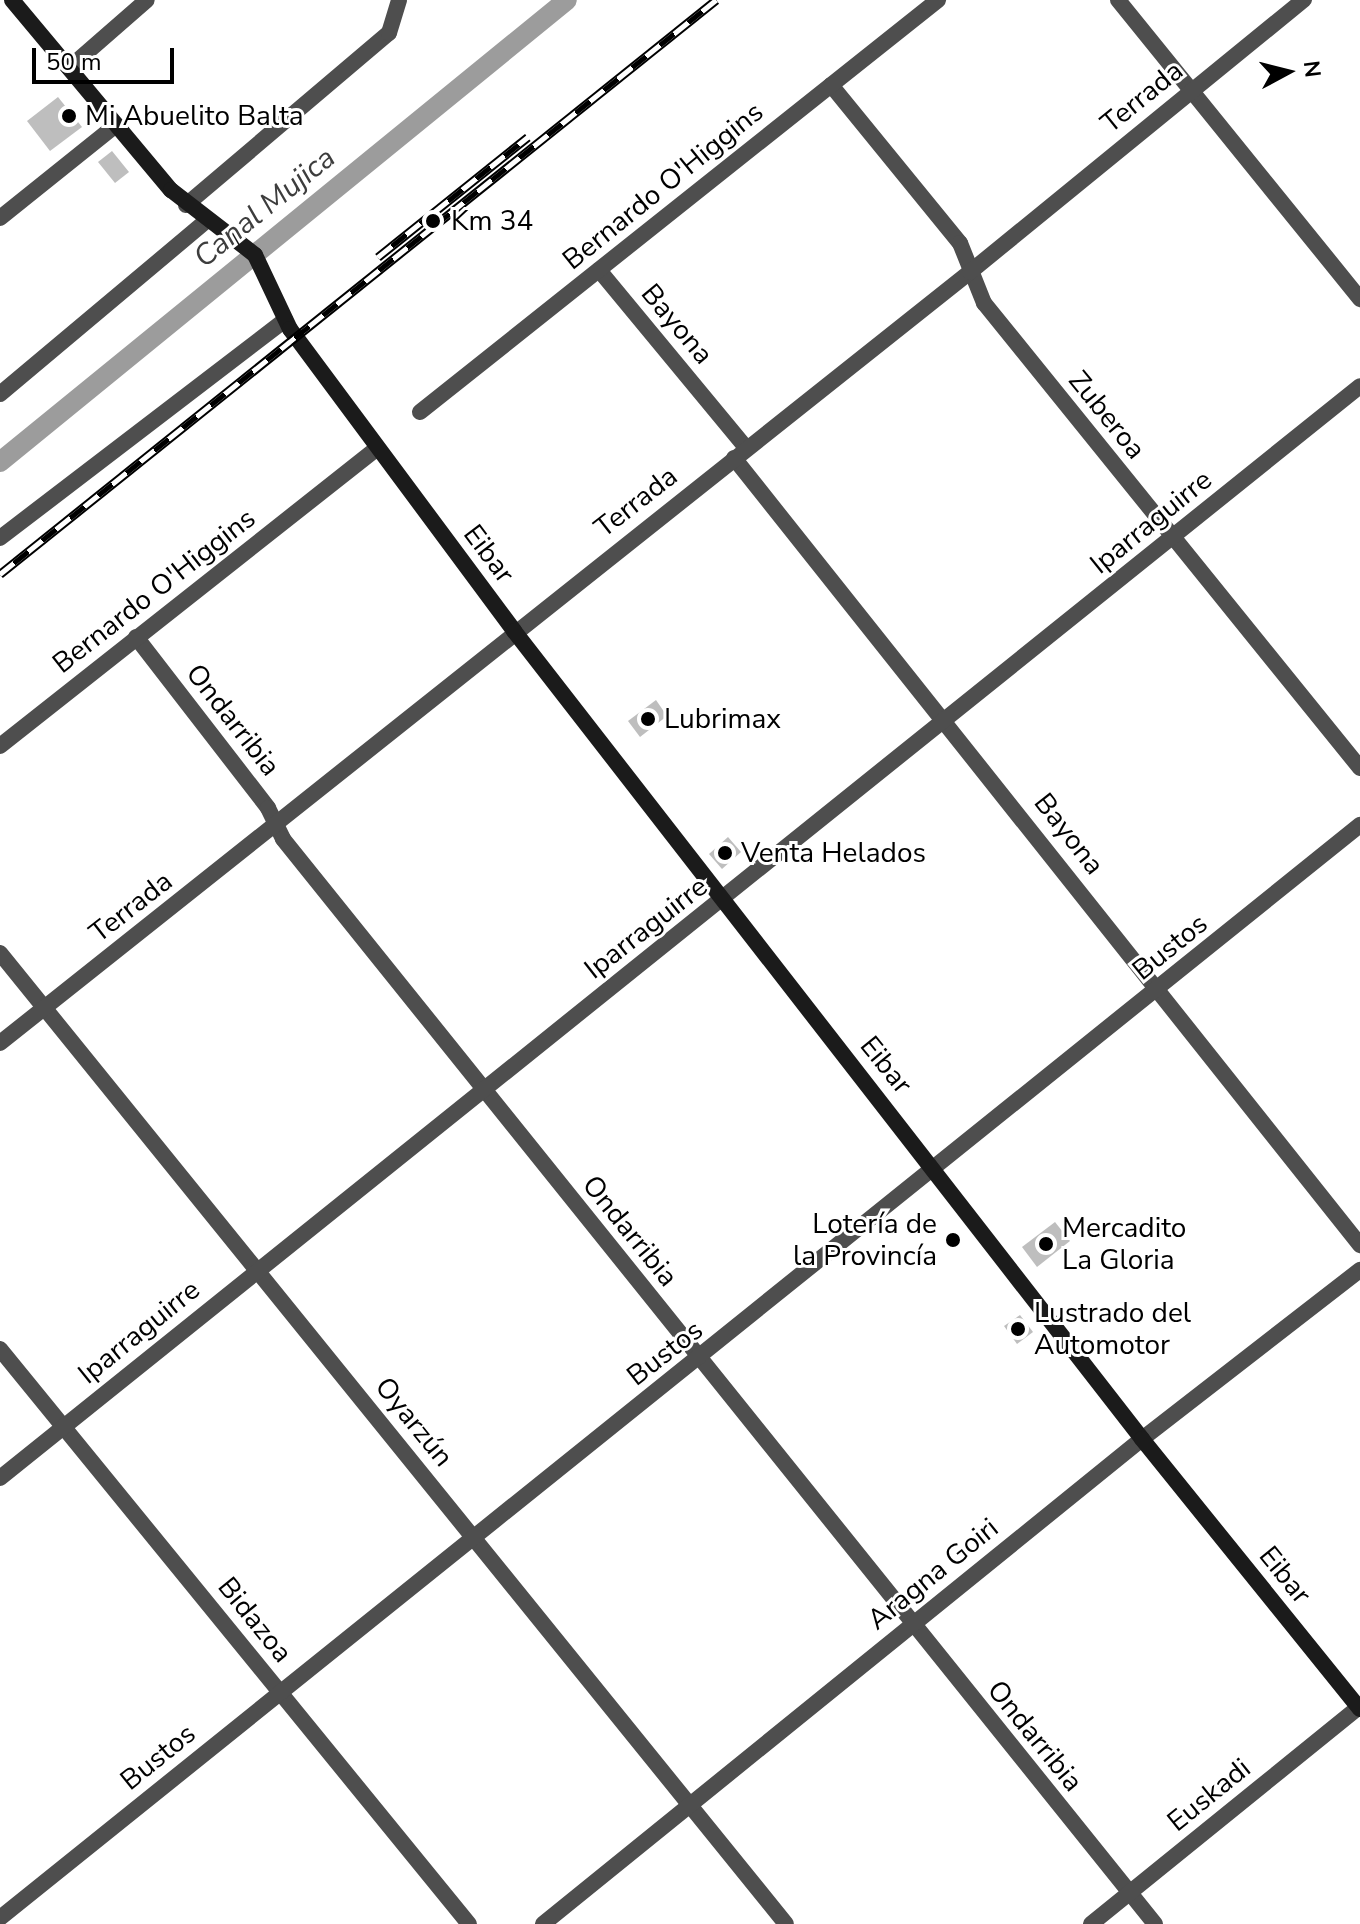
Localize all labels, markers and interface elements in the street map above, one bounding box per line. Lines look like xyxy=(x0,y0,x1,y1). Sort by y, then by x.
scale bar xyxy=(36,32,178,82)
north arrow xyxy=(1248,32,1328,112)
text: 50 m xyxy=(46,46,102,78)
street label: Terrada xyxy=(1094,54,1190,140)
text: N xyxy=(1296,59,1328,79)
street label: Bernardo O'Higgins xyxy=(556,95,770,277)
place label: Mi Abuelito Balta xyxy=(85,99,304,133)
marker: Mi Abuelito Balta xyxy=(60,107,78,125)
water label: Canal Mujica xyxy=(187,140,343,276)
place label: Km 34 xyxy=(451,204,533,238)
marker: Km 34 xyxy=(422,210,444,232)
street label: Bayona xyxy=(634,277,720,371)
street label: Zuberoa xyxy=(1061,364,1153,466)
street label: Terrada xyxy=(588,459,684,545)
street label: Iparraguirre xyxy=(1084,463,1218,581)
street label: Bernardo O'Higgins xyxy=(46,502,262,680)
street label: Eibar xyxy=(456,518,522,590)
street label: Ondarribia xyxy=(179,657,287,783)
place label: Lubrimax xyxy=(664,702,781,736)
marker: Lubrimax xyxy=(639,710,657,728)
street label: Bayona xyxy=(1027,787,1111,881)
place label: Venta Helados xyxy=(741,836,926,870)
marker: Venta Helados xyxy=(716,844,734,862)
street label: Terrada xyxy=(83,864,179,950)
street label: Iparraguirre xyxy=(578,870,714,986)
street label: Bustos xyxy=(1126,907,1214,987)
street label: Eibar xyxy=(853,1030,919,1100)
street label: Ondarribia xyxy=(575,1169,685,1293)
place label: Lotería de la Provincía xyxy=(793,1207,937,1273)
place label: Mercadito La Gloria xyxy=(1062,1211,1186,1277)
marker: Lotería de la Provincía xyxy=(944,1231,962,1249)
marker: Mercadito La Gloria xyxy=(1037,1235,1055,1253)
street label: Iparraguirre xyxy=(72,1273,206,1391)
place label: Lustrado del Automotor xyxy=(1034,1296,1191,1362)
street label: Bustos xyxy=(621,1313,709,1393)
marker: Lustrado del Automotor xyxy=(1009,1320,1027,1338)
street label: Oyarzún xyxy=(368,1371,460,1473)
street label: Aragna Goiri xyxy=(861,1511,1005,1637)
street label: Eibar xyxy=(1252,1540,1318,1610)
street label: Bidazoa xyxy=(211,1571,299,1669)
street label: Ondarribia xyxy=(980,1674,1090,1798)
street label: Bustos xyxy=(114,1717,202,1797)
street label: Euskadi xyxy=(1161,1751,1257,1839)

